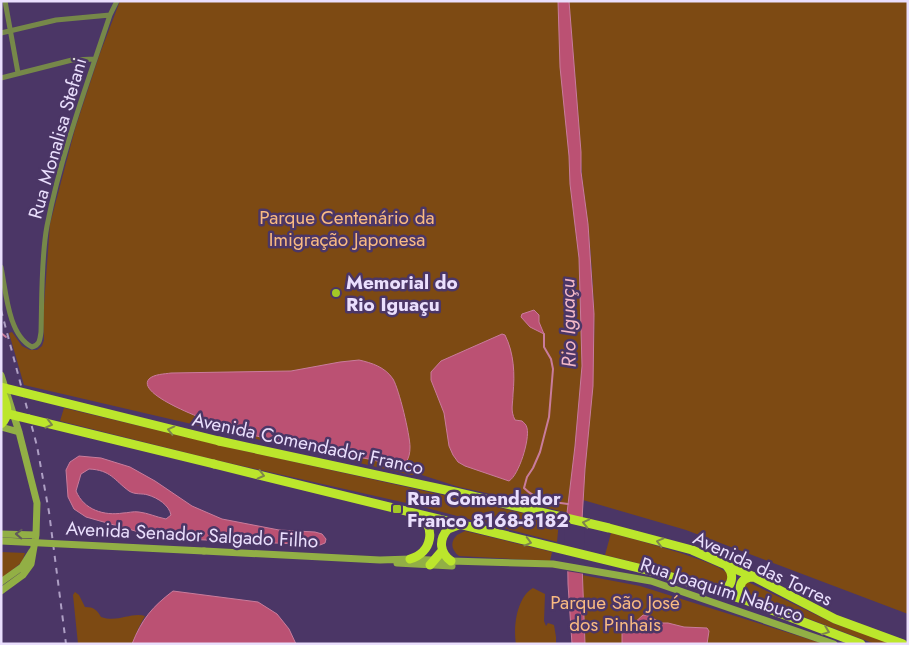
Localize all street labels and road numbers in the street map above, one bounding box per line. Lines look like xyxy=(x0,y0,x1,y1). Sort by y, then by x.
street label: Rua Monalisa Stefani xyxy=(22,54,93,222)
street label: Avenida Comendador Franco xyxy=(190,406,426,481)
street label: Avenida Senador Salgado Filho xyxy=(65,514,319,555)
street label: Avenida das Torres xyxy=(689,524,837,613)
street label: Rua Joaquim Nabuco xyxy=(637,550,807,629)

